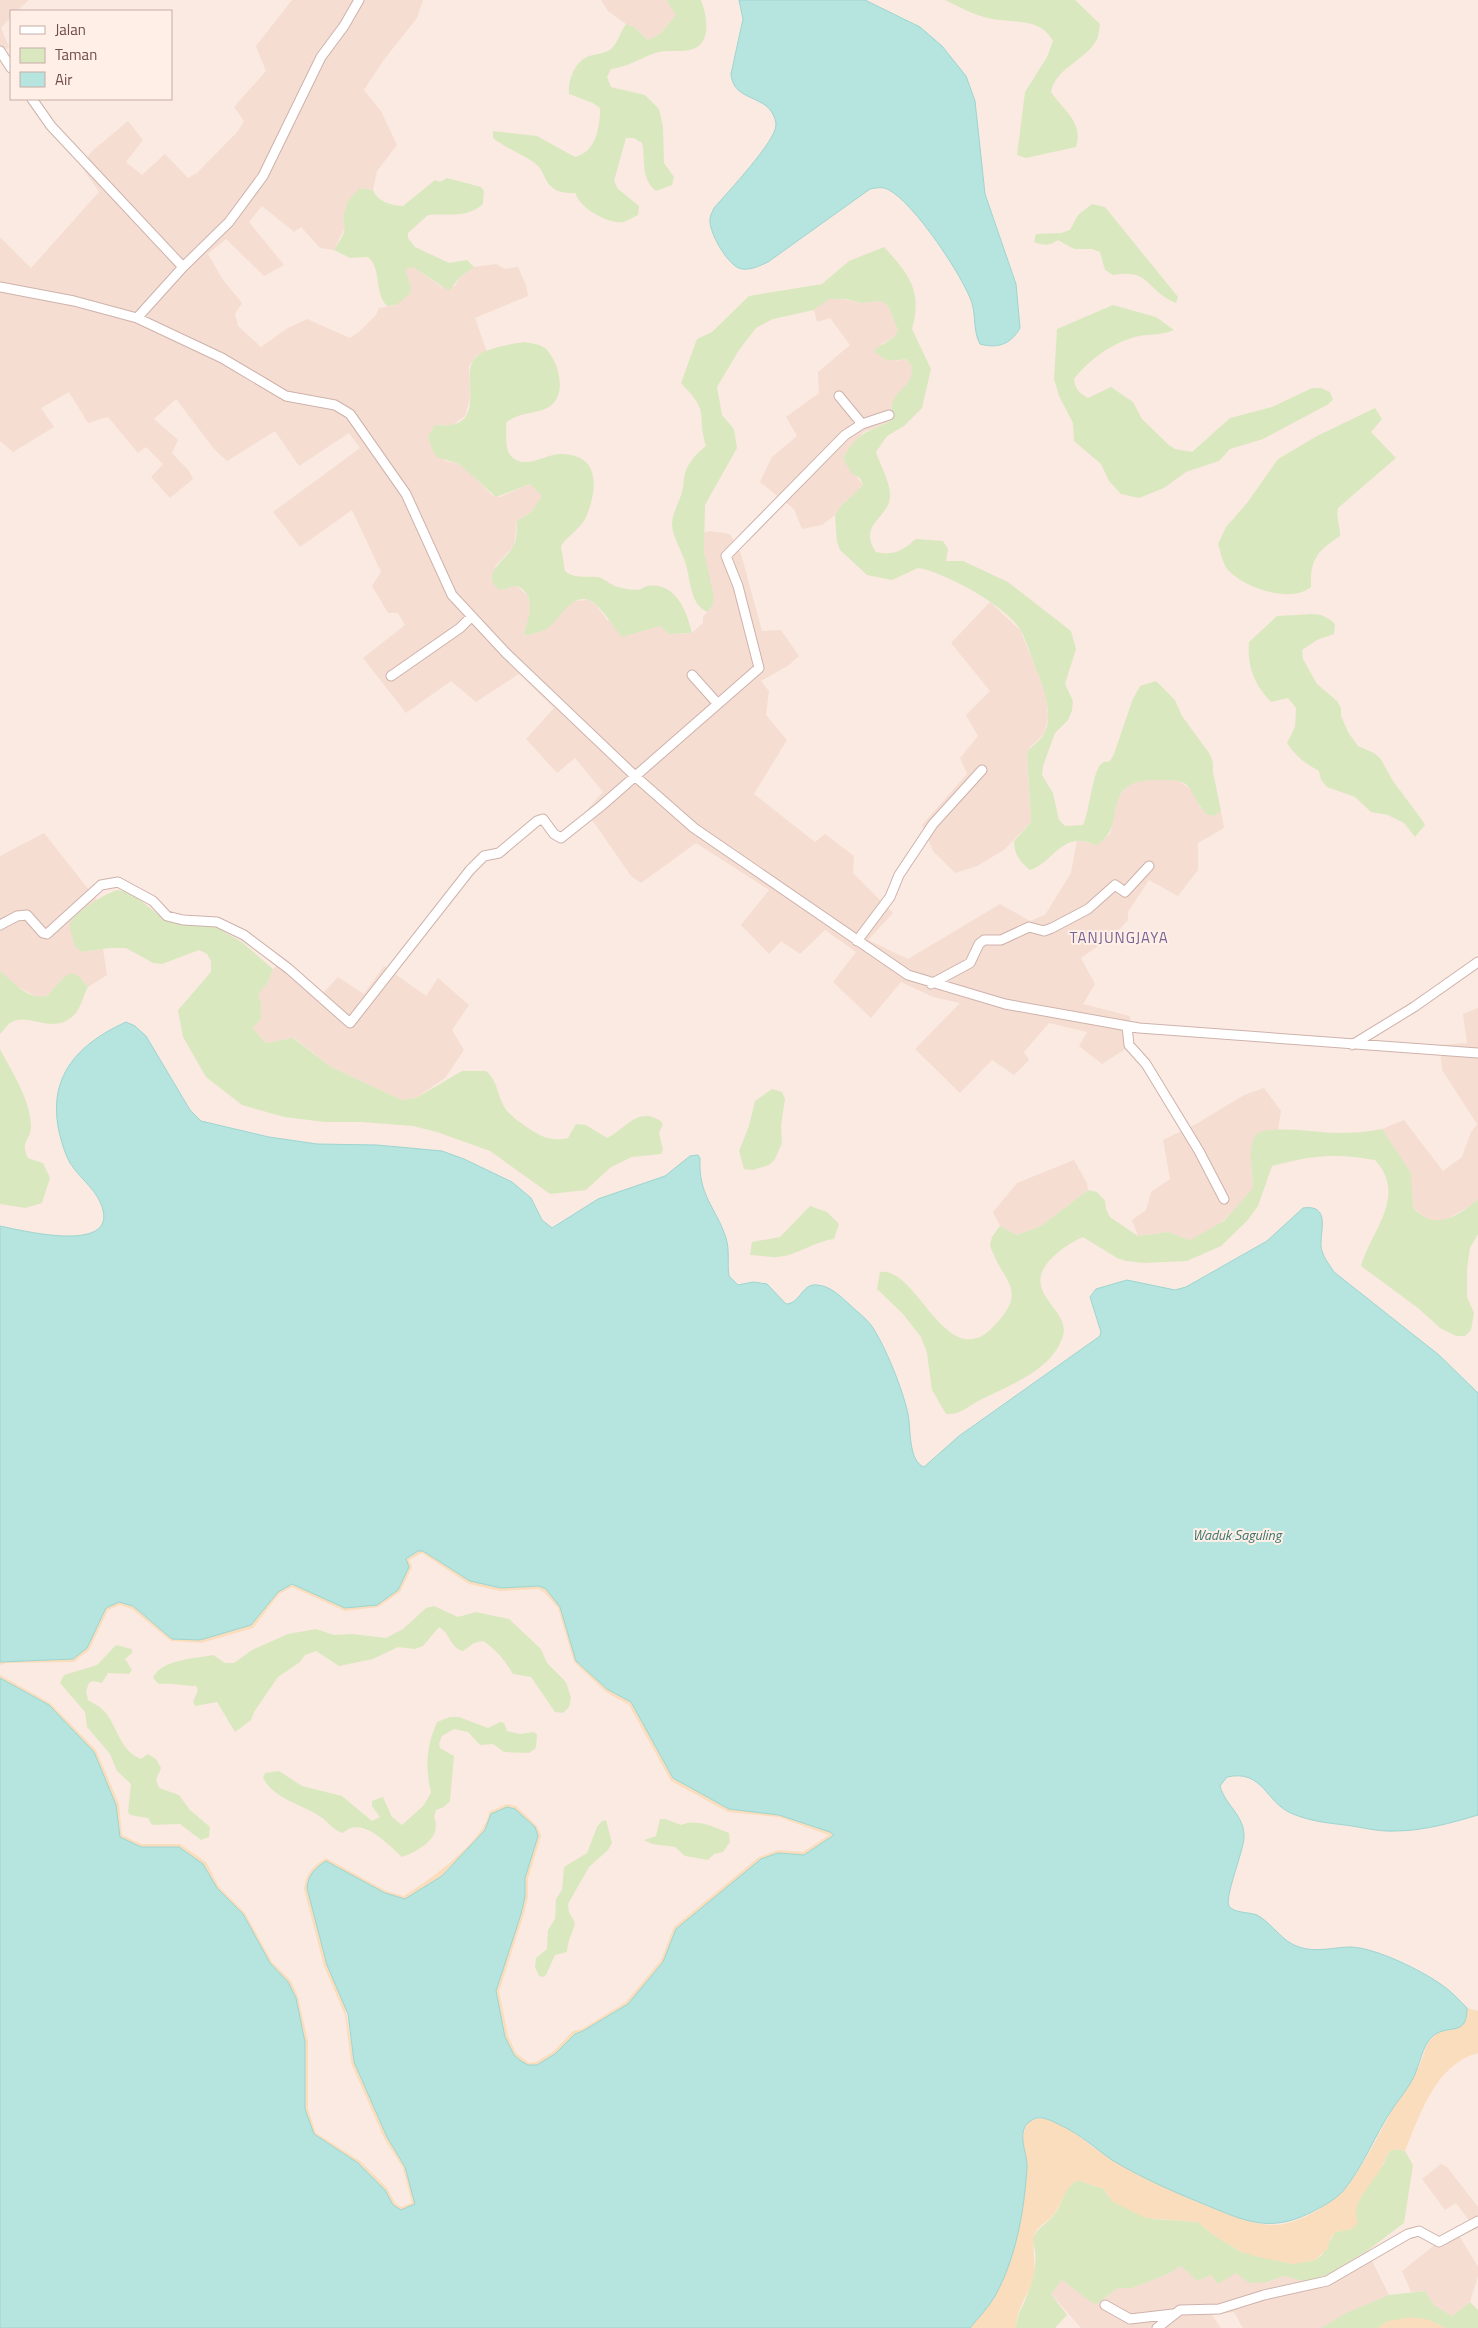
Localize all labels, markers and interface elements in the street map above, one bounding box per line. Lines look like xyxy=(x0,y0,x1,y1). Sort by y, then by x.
legend xyxy=(10,10,172,100)
text: Jalan xyxy=(55,18,86,41)
text: Taman xyxy=(55,43,97,66)
text: Air xyxy=(55,68,72,91)
district label: TANJUNGJAYA xyxy=(1069,926,1169,949)
water label: Waduk Saguling xyxy=(1193,1524,1283,1545)

